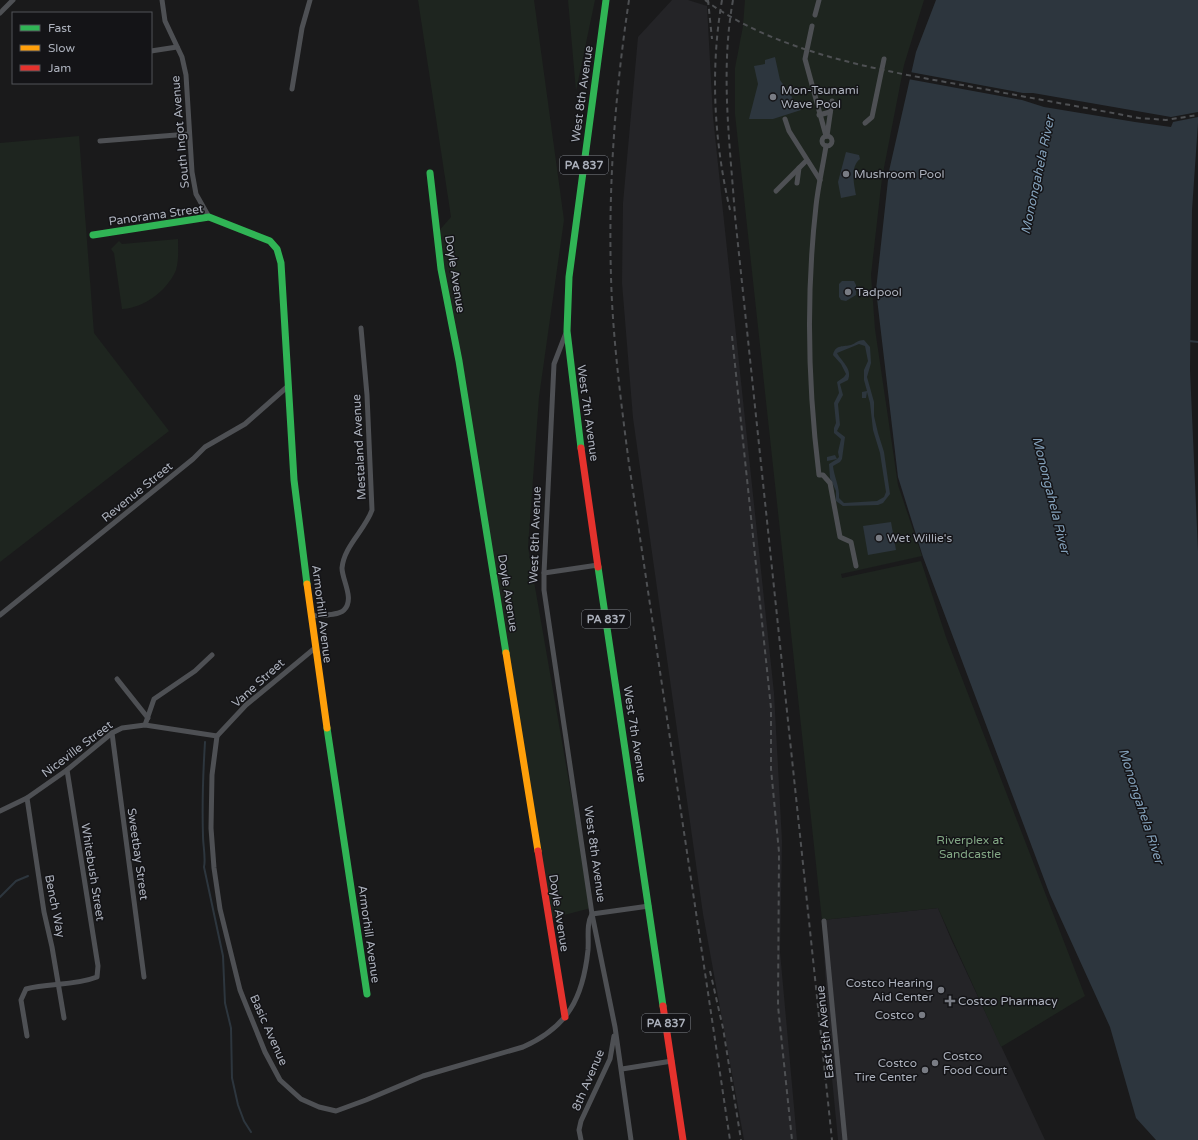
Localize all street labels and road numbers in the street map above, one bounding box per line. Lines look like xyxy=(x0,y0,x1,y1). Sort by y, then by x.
street label: West 8th Avenue xyxy=(568,45,596,143)
street label: South Ingot Avenue xyxy=(168,75,192,189)
road number: PA 837 xyxy=(560,156,608,174)
street label: Panorama Street xyxy=(108,201,205,229)
street label: Doyle Avenue xyxy=(442,234,468,314)
street label: West 7th Avenue xyxy=(574,364,602,462)
street label: Mestaland Avenue xyxy=(349,394,369,500)
street label: Revenue Street xyxy=(99,459,176,525)
street label: West 8th Avenue xyxy=(526,486,544,584)
street label: Doyle Avenue xyxy=(495,553,521,633)
street label: Armorhill Avenue xyxy=(309,564,335,664)
road number: PA 837 xyxy=(582,610,630,628)
street label: Vane Street xyxy=(229,655,287,710)
street label: West 7th Avenue xyxy=(620,685,650,783)
street label: Niceville Street xyxy=(39,718,116,780)
street label: West 8th Avenue xyxy=(581,805,609,903)
street label: Sweetbay Street xyxy=(125,807,151,901)
street label: Whitebush Street xyxy=(78,822,108,922)
street label: Bench Way xyxy=(42,873,68,939)
street label: Doyle Avenue xyxy=(546,873,572,953)
street label: Armorhill Avenue xyxy=(355,884,383,984)
street label: East 5th Avenue xyxy=(813,985,837,1079)
street label: Basic Avenue xyxy=(247,992,291,1068)
road number: PA 837 xyxy=(642,1014,690,1032)
street label: 8th Avenue xyxy=(569,1047,607,1113)

